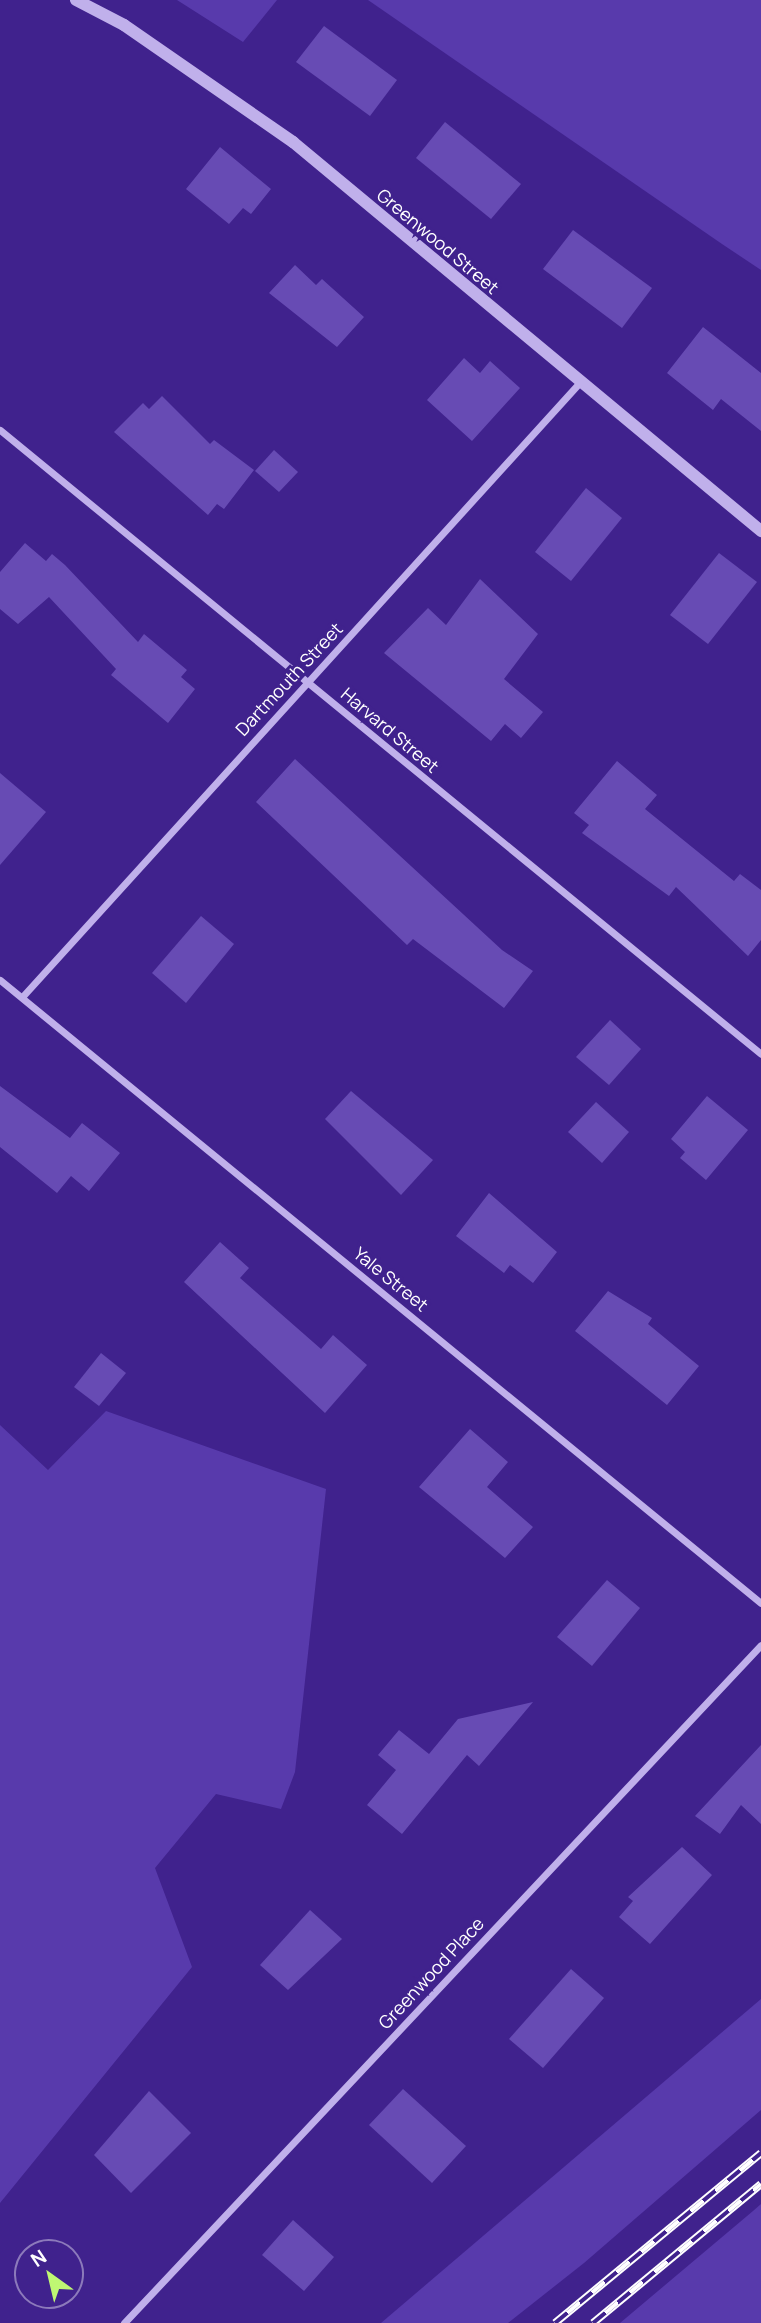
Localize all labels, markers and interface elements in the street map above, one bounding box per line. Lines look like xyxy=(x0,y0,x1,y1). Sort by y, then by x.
street label: Greenwood Street xyxy=(373,184,503,298)
street label: Dartmouth Street xyxy=(231,618,347,740)
street label: Harvard Street xyxy=(337,683,443,777)
street label: Yale Street xyxy=(349,1242,433,1316)
street label: Greenwood Place xyxy=(374,1913,488,2033)
north arrow xyxy=(14,2239,84,2309)
text: N xyxy=(25,2244,51,2273)

